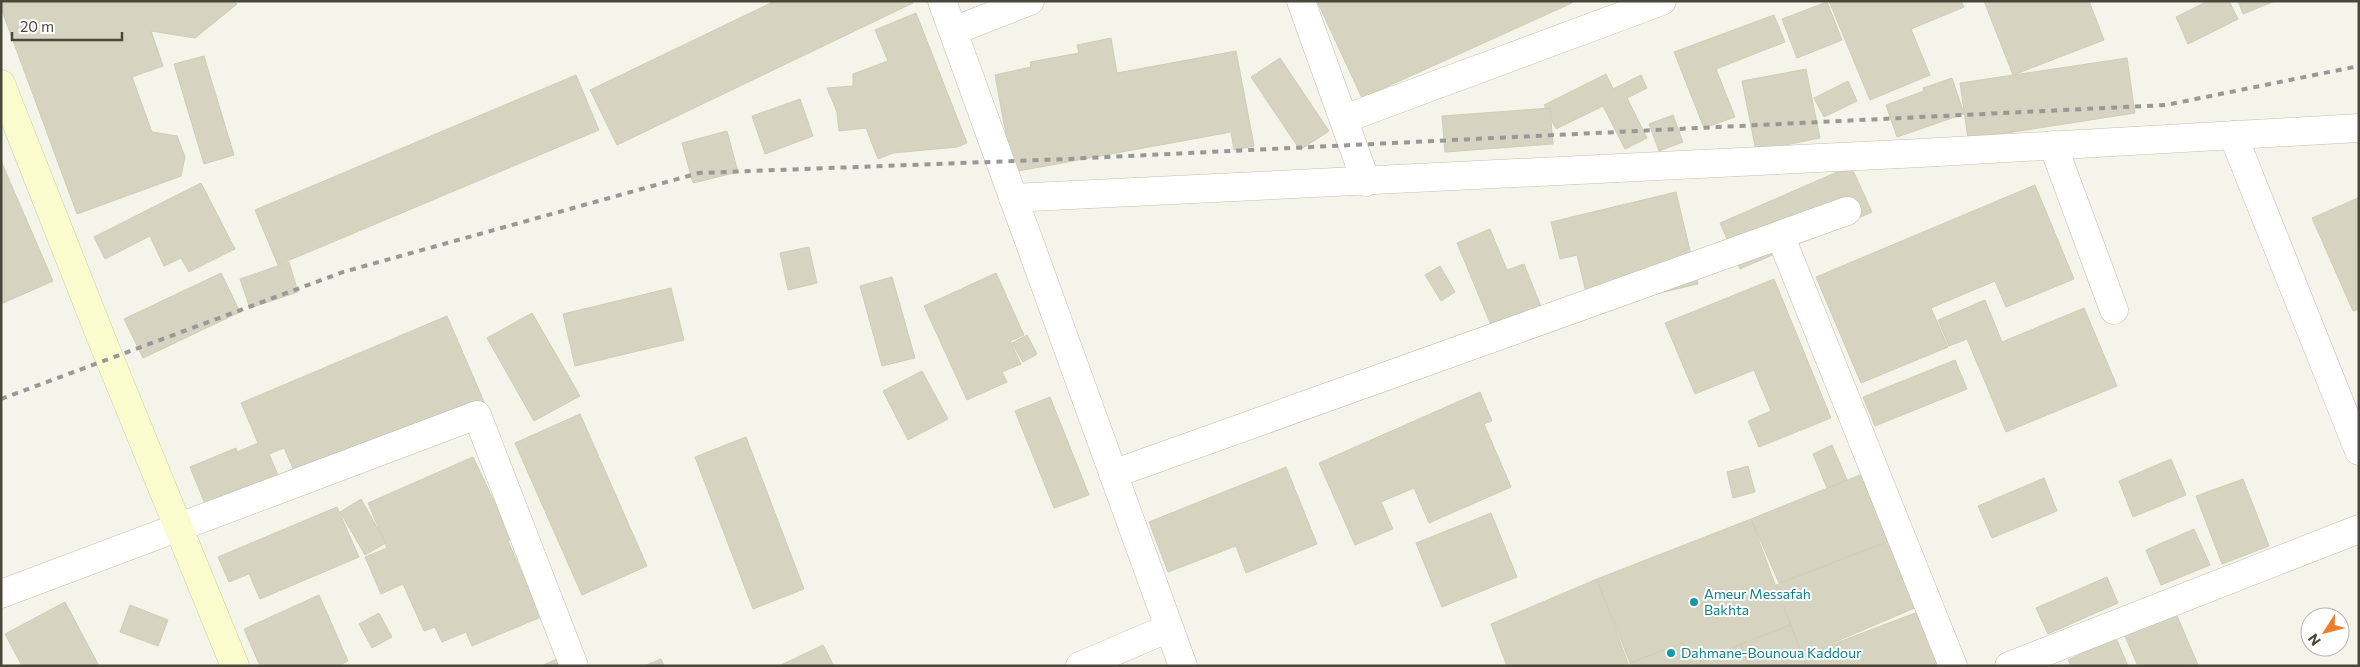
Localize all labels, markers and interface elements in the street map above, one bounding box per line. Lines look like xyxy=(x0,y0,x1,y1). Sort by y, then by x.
scale bar xyxy=(12,10,122,42)
text: 20 m xyxy=(20,17,54,35)
place label: Ameur Messafah Bakhta xyxy=(1704,585,1811,618)
marker: Ameur Messafah Bakhta xyxy=(1688,596,1700,608)
north arrow xyxy=(2300,607,2350,657)
text: N xyxy=(2304,631,2324,649)
place label: Dahmane-Bounoua Kaddour xyxy=(1681,644,1862,661)
marker: Dahmane-Bounoua Kaddour xyxy=(1665,647,1677,659)

